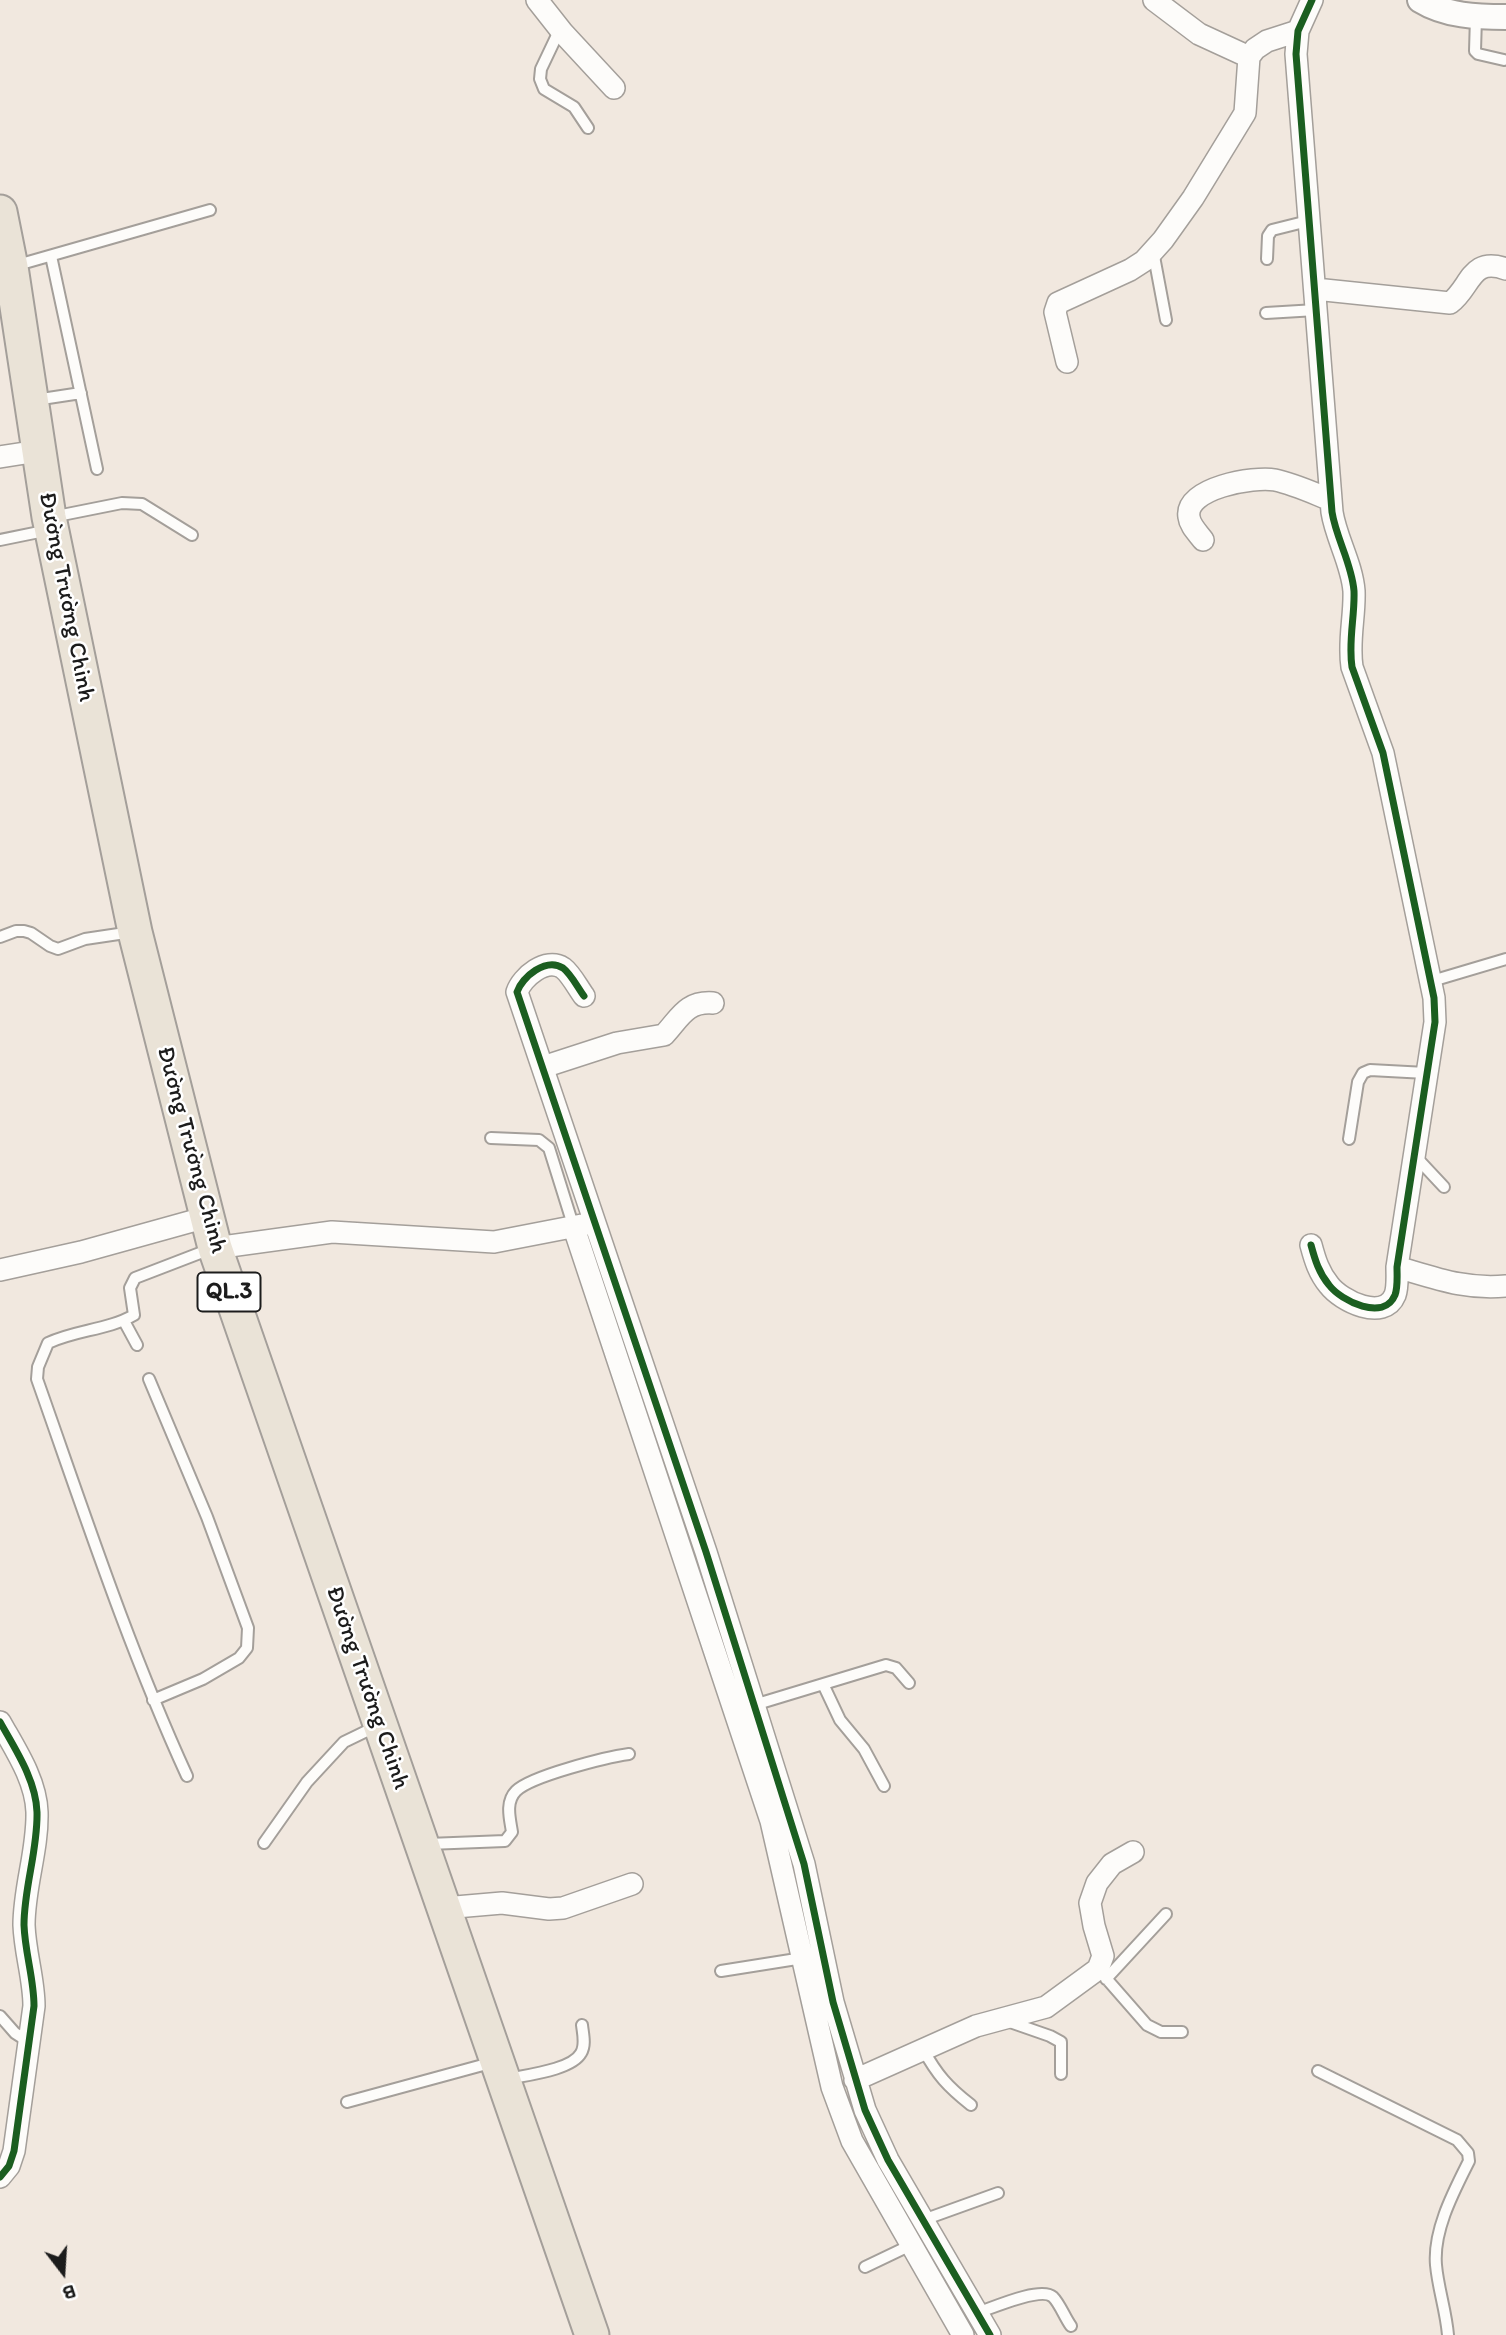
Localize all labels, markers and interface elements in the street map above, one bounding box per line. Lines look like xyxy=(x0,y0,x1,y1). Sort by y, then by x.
street label: Đường Trường Chinh xyxy=(32,490,100,704)
street label: Đường Trường Chinh xyxy=(150,1043,232,1257)
road number: QL.3 xyxy=(198,1273,260,1312)
street label: Đường Trường Chinh xyxy=(319,1583,415,1793)
north arrow xyxy=(28,2237,98,2307)
text: B xyxy=(60,2280,79,2305)

